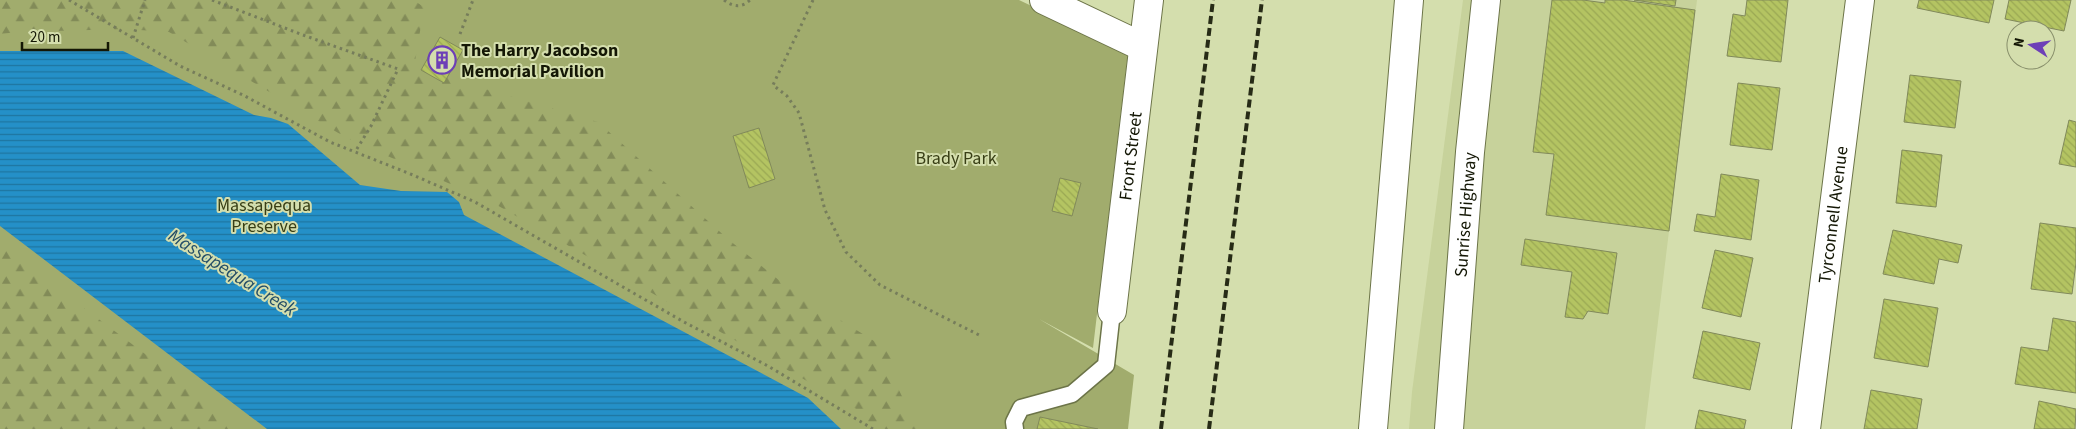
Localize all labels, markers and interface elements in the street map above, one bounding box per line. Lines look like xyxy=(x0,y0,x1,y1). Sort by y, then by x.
scale bar xyxy=(22,20,109,52)
north arrow xyxy=(2006,20,2056,70)
text: 20 m xyxy=(30,27,60,48)
text: N xyxy=(2009,36,2030,49)
place label: The Harry Jacobson Memorial Pavilion xyxy=(461,38,618,84)
building icon: The Harry Jacobson Memorial Pavilion xyxy=(427,45,457,75)
street label: Front Street xyxy=(1113,110,1148,202)
street label: Tyrconnell Avenue xyxy=(1812,145,1854,285)
park label: Brady Park xyxy=(915,146,997,171)
street label: Sunrise Highway xyxy=(1448,151,1483,278)
park label: Massapequa Preserve xyxy=(217,193,311,239)
water label: Massapequa Creek xyxy=(163,223,302,324)

